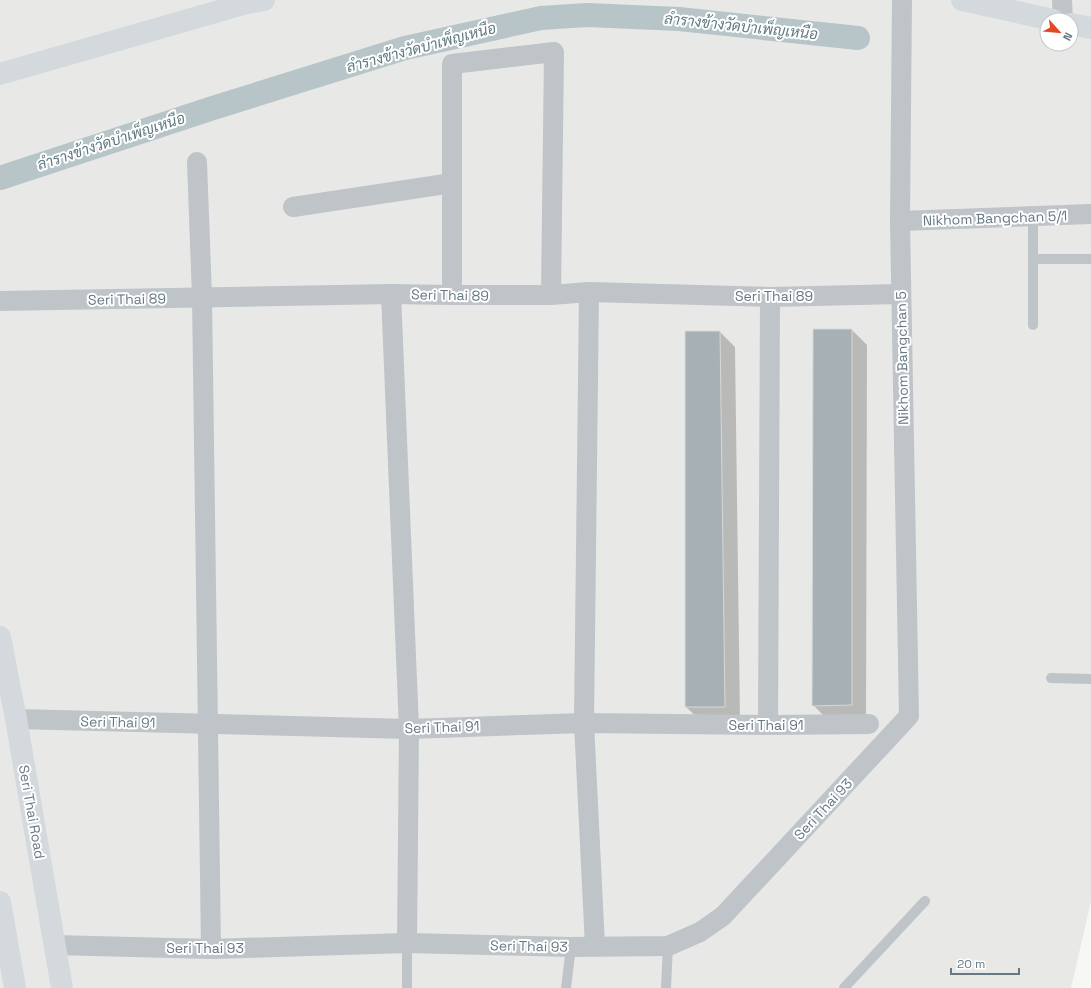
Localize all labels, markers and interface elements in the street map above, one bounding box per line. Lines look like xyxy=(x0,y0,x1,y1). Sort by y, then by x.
water label: ลำรางข้างวัดบำเพ็ญเหนือ xyxy=(663,7,819,44)
north arrow xyxy=(1039,12,1079,52)
water label: ลำรางข้างวัดบำเพ็ญเหนือ xyxy=(344,17,498,76)
text: N xyxy=(1060,30,1076,43)
water label: ลำรางข้างวัดบำเพ็ญเหนือ xyxy=(34,107,187,174)
street label: Nikhom Bangchan 5/1 xyxy=(922,206,1068,230)
street label: Seri Thai 89 xyxy=(411,285,489,305)
street label: Seri Thai 89 xyxy=(735,287,813,305)
street label: Seri Thai 89 xyxy=(88,289,166,309)
street label: Nikhom Bangchan 5 xyxy=(892,291,912,425)
street label: Seri Thai 91 xyxy=(80,712,156,732)
street label: Seri Thai 91 xyxy=(728,716,804,734)
street label: Seri Thai 91 xyxy=(404,717,480,737)
street label: Seri Thai Road xyxy=(15,764,49,860)
street label: Seri Thai 93 xyxy=(790,774,856,844)
street label: Seri Thai 93 xyxy=(490,936,568,956)
street label: Seri Thai 93 xyxy=(166,939,244,957)
scale bar xyxy=(951,950,1019,976)
text: 20 m xyxy=(957,956,985,972)

